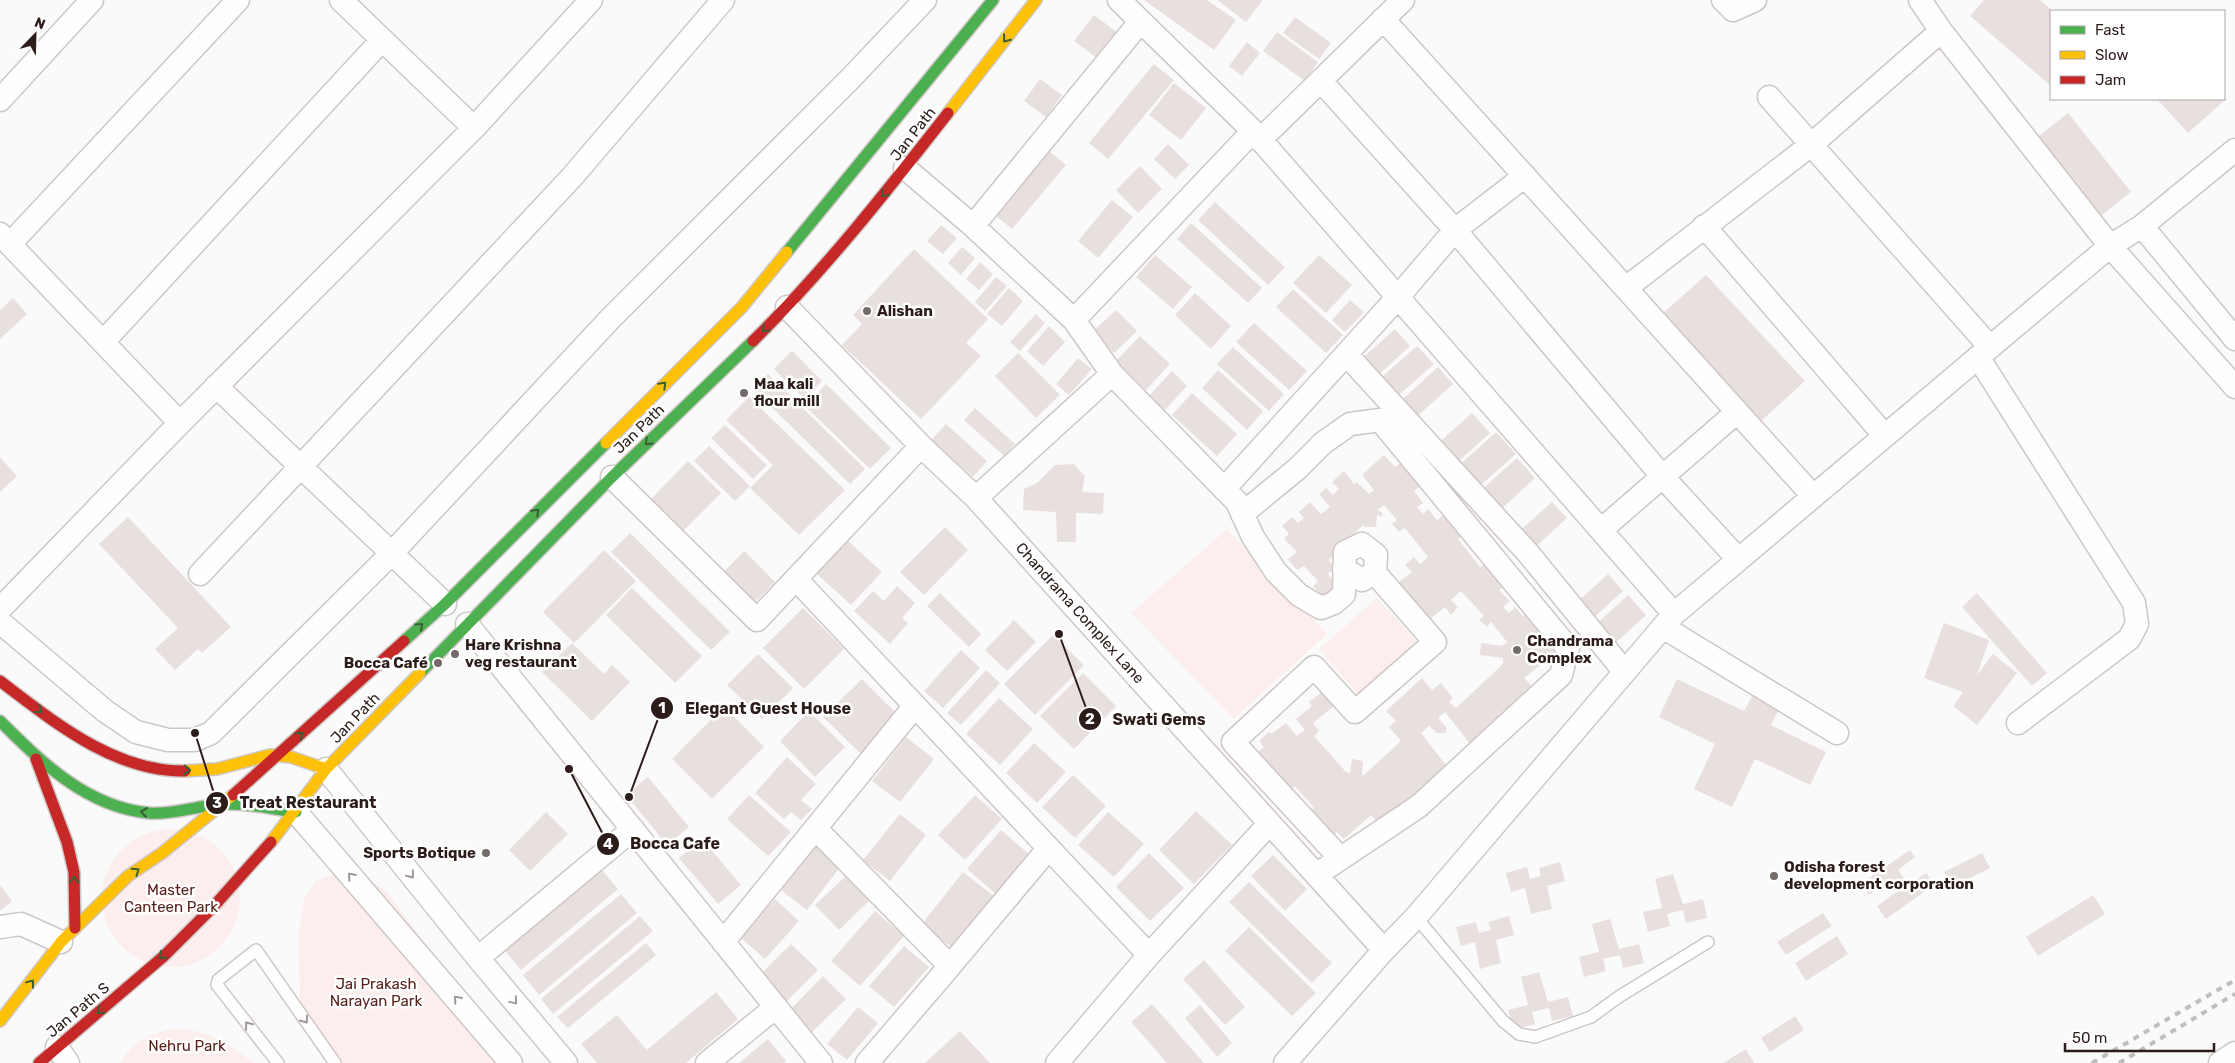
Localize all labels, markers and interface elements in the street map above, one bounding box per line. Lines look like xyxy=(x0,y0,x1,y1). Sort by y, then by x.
north arrow xyxy=(10,10,60,60)
legend xyxy=(2050,10,2225,100)
text: N xyxy=(32,14,48,33)
text: Fast xyxy=(2095,21,2125,39)
one-way arrow xyxy=(1003,33,1012,42)
text: Slow xyxy=(2095,46,2128,64)
text: Jam xyxy=(2095,71,2126,89)
street label: Jan Path xyxy=(886,104,940,164)
one-way arrow xyxy=(880,188,889,197)
place label: Alishan xyxy=(877,302,933,320)
marker: Alishan xyxy=(861,305,873,317)
one-way arrow xyxy=(761,323,770,332)
place label: Maa kali flour mill xyxy=(754,375,820,410)
one-way arrow xyxy=(658,382,667,391)
marker: Maa kali flour mill xyxy=(738,387,750,399)
street label: Jan Path xyxy=(610,401,668,457)
one-way arrow xyxy=(645,436,654,445)
one-way arrow xyxy=(530,509,539,518)
street label: Chandrama Complex Lane xyxy=(1012,539,1148,687)
one-way arrow xyxy=(415,623,424,632)
place label: Chandrama Complex xyxy=(1527,632,1614,667)
place label: Hare Krishna veg restaurant xyxy=(465,636,577,671)
marker: Chandrama Complex xyxy=(1511,644,1523,656)
marker: Hare Krishna veg restaurant xyxy=(449,648,461,660)
place label: Bocca Café xyxy=(344,654,428,672)
marker: Bocca Café xyxy=(432,657,444,669)
street label: Jan Path xyxy=(327,689,383,747)
callout: Elegant Guest House xyxy=(650,693,861,724)
text: 1 xyxy=(658,699,666,717)
text: Elegant Guest House xyxy=(685,699,851,718)
callout: Swati Gems xyxy=(1078,703,1216,734)
one-way arrow xyxy=(33,705,42,713)
text: 2 xyxy=(1085,710,1095,728)
text: Swati Gems xyxy=(1112,710,1206,729)
one-way arrow xyxy=(295,732,304,741)
one-way arrow xyxy=(183,764,191,775)
callout: Treat Restaurant xyxy=(205,787,387,818)
text: Treat Restaurant xyxy=(240,793,377,812)
text: 3 xyxy=(212,794,222,812)
one-way arrow xyxy=(139,807,148,817)
callout: Bocca Cafe xyxy=(595,828,730,859)
text: Bocca Cafe xyxy=(630,834,720,853)
text: 4 xyxy=(603,835,613,853)
place label: Sports Botique xyxy=(363,844,476,862)
marker: Sports Botique xyxy=(480,847,492,859)
place label: Odisha forest development corporation xyxy=(1784,858,1974,893)
one-way arrow xyxy=(130,868,139,877)
one-way arrow xyxy=(406,869,414,878)
marker: Odisha forest development corporation xyxy=(1768,870,1780,882)
one-way arrow xyxy=(348,873,357,882)
one-way arrow xyxy=(68,875,79,883)
park label: Master Canteen Park xyxy=(124,881,218,916)
one-way arrow xyxy=(159,950,168,959)
park label: Jai Prakash Narayan Park xyxy=(330,975,423,1010)
street label: Jan Path S xyxy=(43,979,113,1041)
one-way arrow xyxy=(25,980,33,989)
one-way arrow xyxy=(508,995,517,1004)
one-way arrow xyxy=(453,996,462,1005)
one-way arrow xyxy=(96,1006,105,1015)
one-way arrow xyxy=(299,1014,308,1023)
scale bar xyxy=(2065,1020,2214,1052)
one-way arrow xyxy=(246,1022,254,1031)
text: 50 m xyxy=(2072,1029,2107,1047)
park label: Nehru Park xyxy=(148,1037,226,1055)

